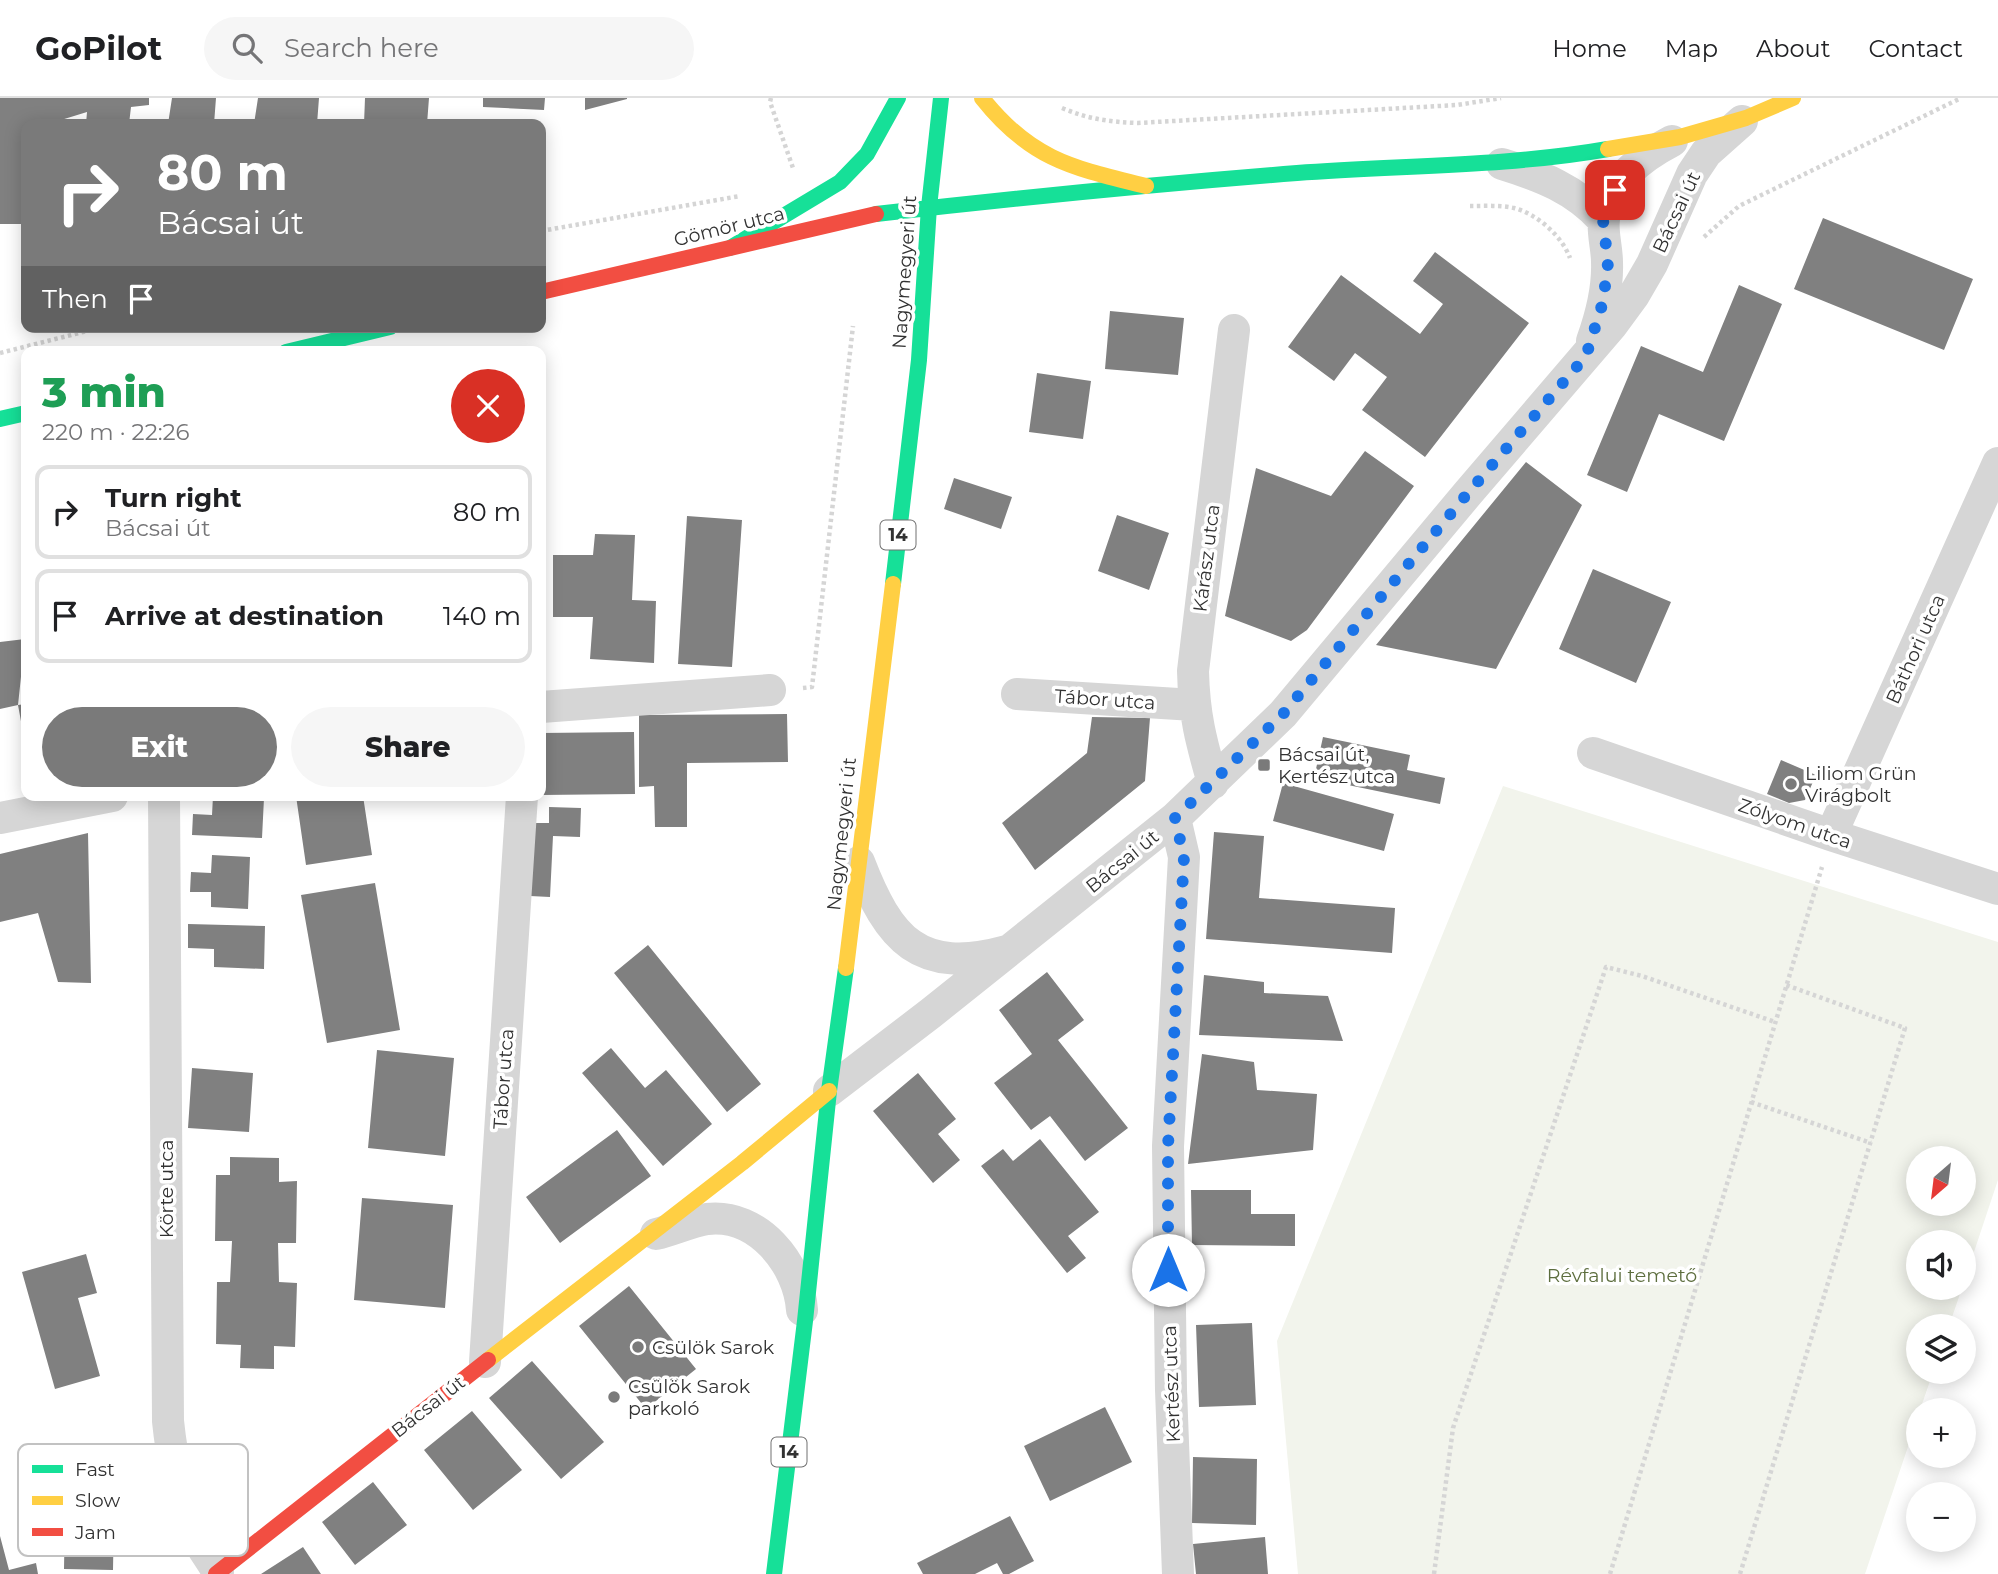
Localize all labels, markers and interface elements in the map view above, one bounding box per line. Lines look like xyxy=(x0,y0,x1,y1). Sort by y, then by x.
search box xyxy=(204,17,694,80)
text: GoPilot xyxy=(35,28,162,68)
icon: search xyxy=(228,29,266,67)
text: Search here xyxy=(284,32,439,64)
text: Home xyxy=(1552,34,1627,63)
text: Map xyxy=(1665,34,1718,63)
text: About xyxy=(1756,34,1830,63)
text: Contact xyxy=(1868,34,1963,63)
text: 80 m xyxy=(157,143,288,202)
icon: right xyxy=(42,147,133,238)
pin xyxy=(1585,160,1645,220)
street label: Bácsai út xyxy=(1648,168,1705,257)
icon: arrive xyxy=(1596,171,1634,209)
street label: Nagymegyeri út xyxy=(888,194,921,350)
street label: Gömör utca xyxy=(671,202,787,251)
text: Bácsai út xyxy=(157,203,304,242)
icon: arrive xyxy=(122,280,160,318)
text: Then xyxy=(42,283,108,315)
text: 3 min xyxy=(42,366,166,418)
button: close xyxy=(451,369,525,443)
text: 220 m · 22:26 xyxy=(42,418,190,446)
text: Turn right xyxy=(105,482,241,514)
icon: right xyxy=(46,493,84,531)
text: 80 m xyxy=(453,496,521,528)
street label: Kárász utca xyxy=(1188,503,1225,613)
text: Bácsai út xyxy=(105,514,211,542)
road number: 14 xyxy=(880,520,916,550)
street label: Báthori utca xyxy=(1881,591,1950,708)
icon: arrive xyxy=(46,597,84,635)
text: Arrive at destination xyxy=(105,600,384,632)
text: 140 m xyxy=(443,600,521,632)
street label: Tábor utca xyxy=(1054,685,1156,714)
button: Exit xyxy=(42,707,277,787)
button: Share xyxy=(291,707,525,787)
place label: Bácsai út, Kertész utca xyxy=(1278,743,1395,788)
street label: Nagymegyeri út xyxy=(822,756,861,912)
marker: Bácsai út, Kertész utca xyxy=(1256,757,1272,773)
place label: Liliom Grün Virágbolt xyxy=(1805,762,1917,807)
marker: Liliom Grün Virágbolt xyxy=(1783,776,1799,792)
street label: Zólyom utca xyxy=(1735,793,1854,854)
street label: Bácsai út xyxy=(1081,825,1164,898)
street label: Tábor utca xyxy=(489,1028,518,1130)
street label: Körte utca xyxy=(155,1140,178,1238)
north arrow xyxy=(1906,1146,1976,1216)
map controls xyxy=(1906,1146,1976,1552)
button: sound xyxy=(1906,1230,1976,1300)
position arrow xyxy=(1131,1233,1205,1307)
park label: Révfalui temető xyxy=(1547,1264,1697,1287)
button: layers xyxy=(1906,1314,1976,1384)
street label: Kertész utca xyxy=(1158,1325,1185,1443)
place label: Csülök Sarok xyxy=(652,1336,775,1359)
marker: Csülök Sarok xyxy=(630,1339,646,1355)
street label: Bácsai út xyxy=(387,1370,470,1442)
place label: Csülök Sarok parkoló xyxy=(628,1375,751,1420)
marker: Csülök Sarok parkoló xyxy=(606,1389,622,1405)
button: + xyxy=(1906,1398,1976,1468)
road number: 14 xyxy=(772,1437,806,1466)
legend xyxy=(18,1444,248,1556)
text: Fast xyxy=(75,1458,115,1481)
button: − xyxy=(1906,1482,1976,1552)
text: Slow xyxy=(75,1489,120,1512)
text: Jam xyxy=(74,1521,116,1544)

